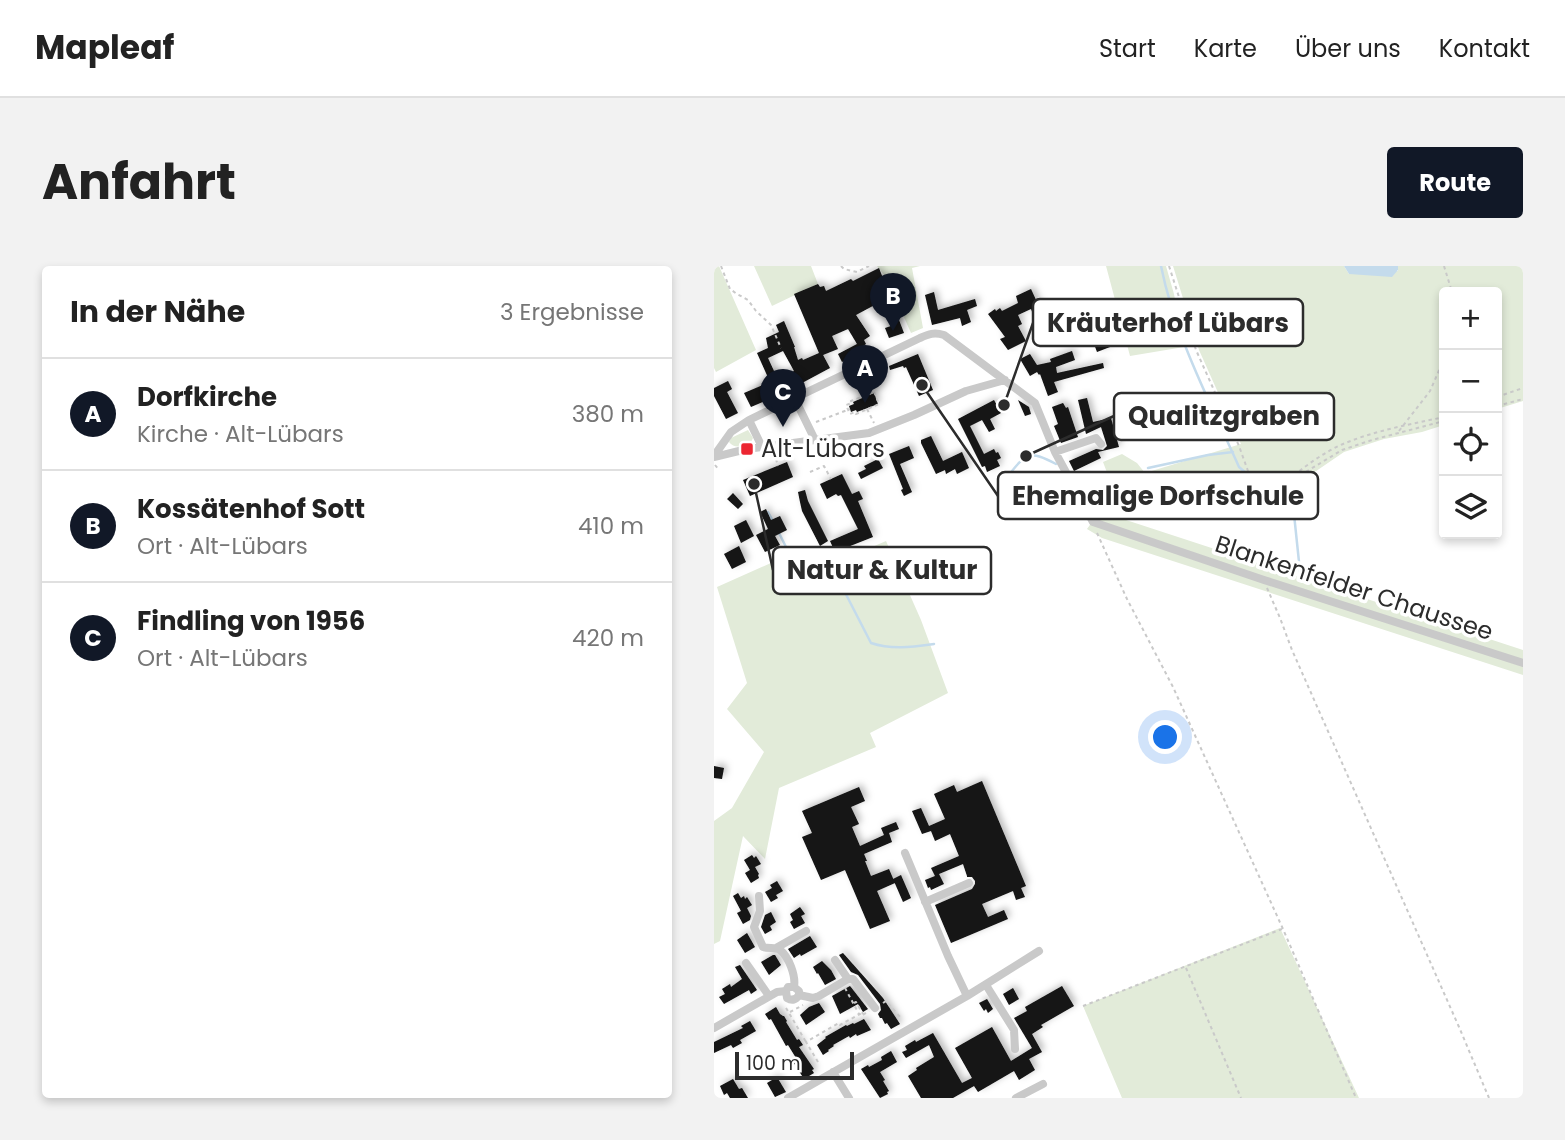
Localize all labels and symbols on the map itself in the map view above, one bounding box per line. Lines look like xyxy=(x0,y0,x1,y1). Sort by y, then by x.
pin: B xyxy=(870,273,916,331)
callout: Kräuterhof Lübars xyxy=(1033,299,1303,346)
text: Kräuterhof Lübars xyxy=(1047,305,1289,341)
pin: A xyxy=(842,345,888,403)
pin: C xyxy=(760,369,806,427)
callout: Qualitzgraben xyxy=(1114,393,1334,440)
text: Qualitzgraben xyxy=(1128,398,1320,434)
place label: Alt-Lübars xyxy=(761,432,885,465)
marker: Alt-Lübars xyxy=(739,441,755,457)
callout: Ehemalige Dorfschule xyxy=(998,472,1318,519)
text: Ehemalige Dorfschule xyxy=(1012,478,1304,514)
street label: Blankenfelder Chaussee xyxy=(1211,527,1497,648)
callout: Natur & Kultur xyxy=(773,547,991,594)
text: Natur & Kultur xyxy=(787,552,977,588)
your location xyxy=(1148,720,1182,754)
scale bar xyxy=(735,1049,854,1081)

